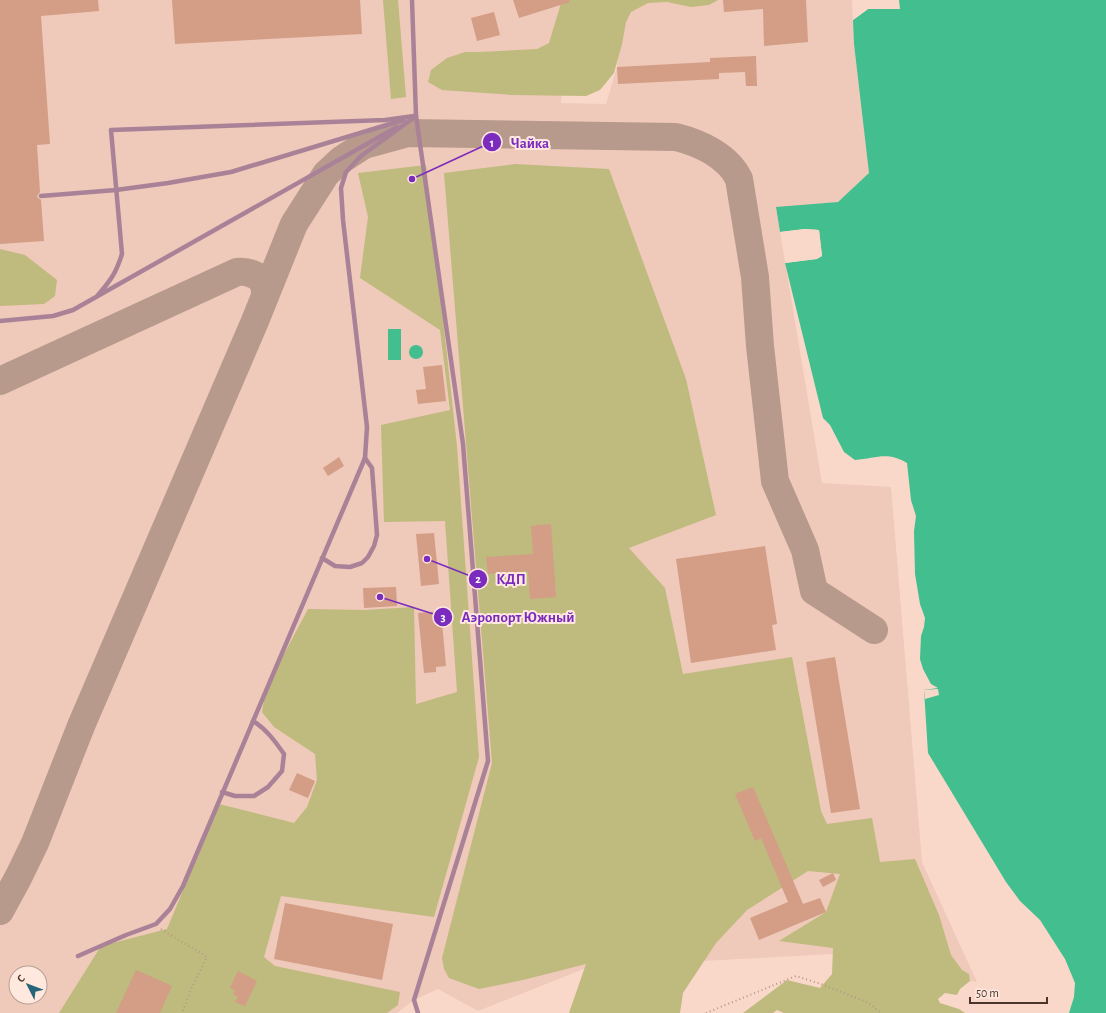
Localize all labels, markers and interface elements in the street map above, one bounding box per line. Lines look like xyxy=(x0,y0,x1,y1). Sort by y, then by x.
callout: Чайка xyxy=(482,129,557,156)
text: Чайка xyxy=(511,136,549,151)
text: 1 xyxy=(490,137,494,149)
callout: КДП xyxy=(468,565,534,592)
text: КДП xyxy=(496,572,526,587)
text: 2 xyxy=(475,573,481,585)
callout: Аэропорт Южный xyxy=(433,604,582,631)
text: Аэропорт Южный xyxy=(462,610,574,625)
text: 3 xyxy=(440,611,446,623)
north arrow xyxy=(8,965,48,1005)
text: С xyxy=(15,973,27,985)
scale bar xyxy=(970,979,1047,1005)
text: 50 m xyxy=(976,987,999,999)

